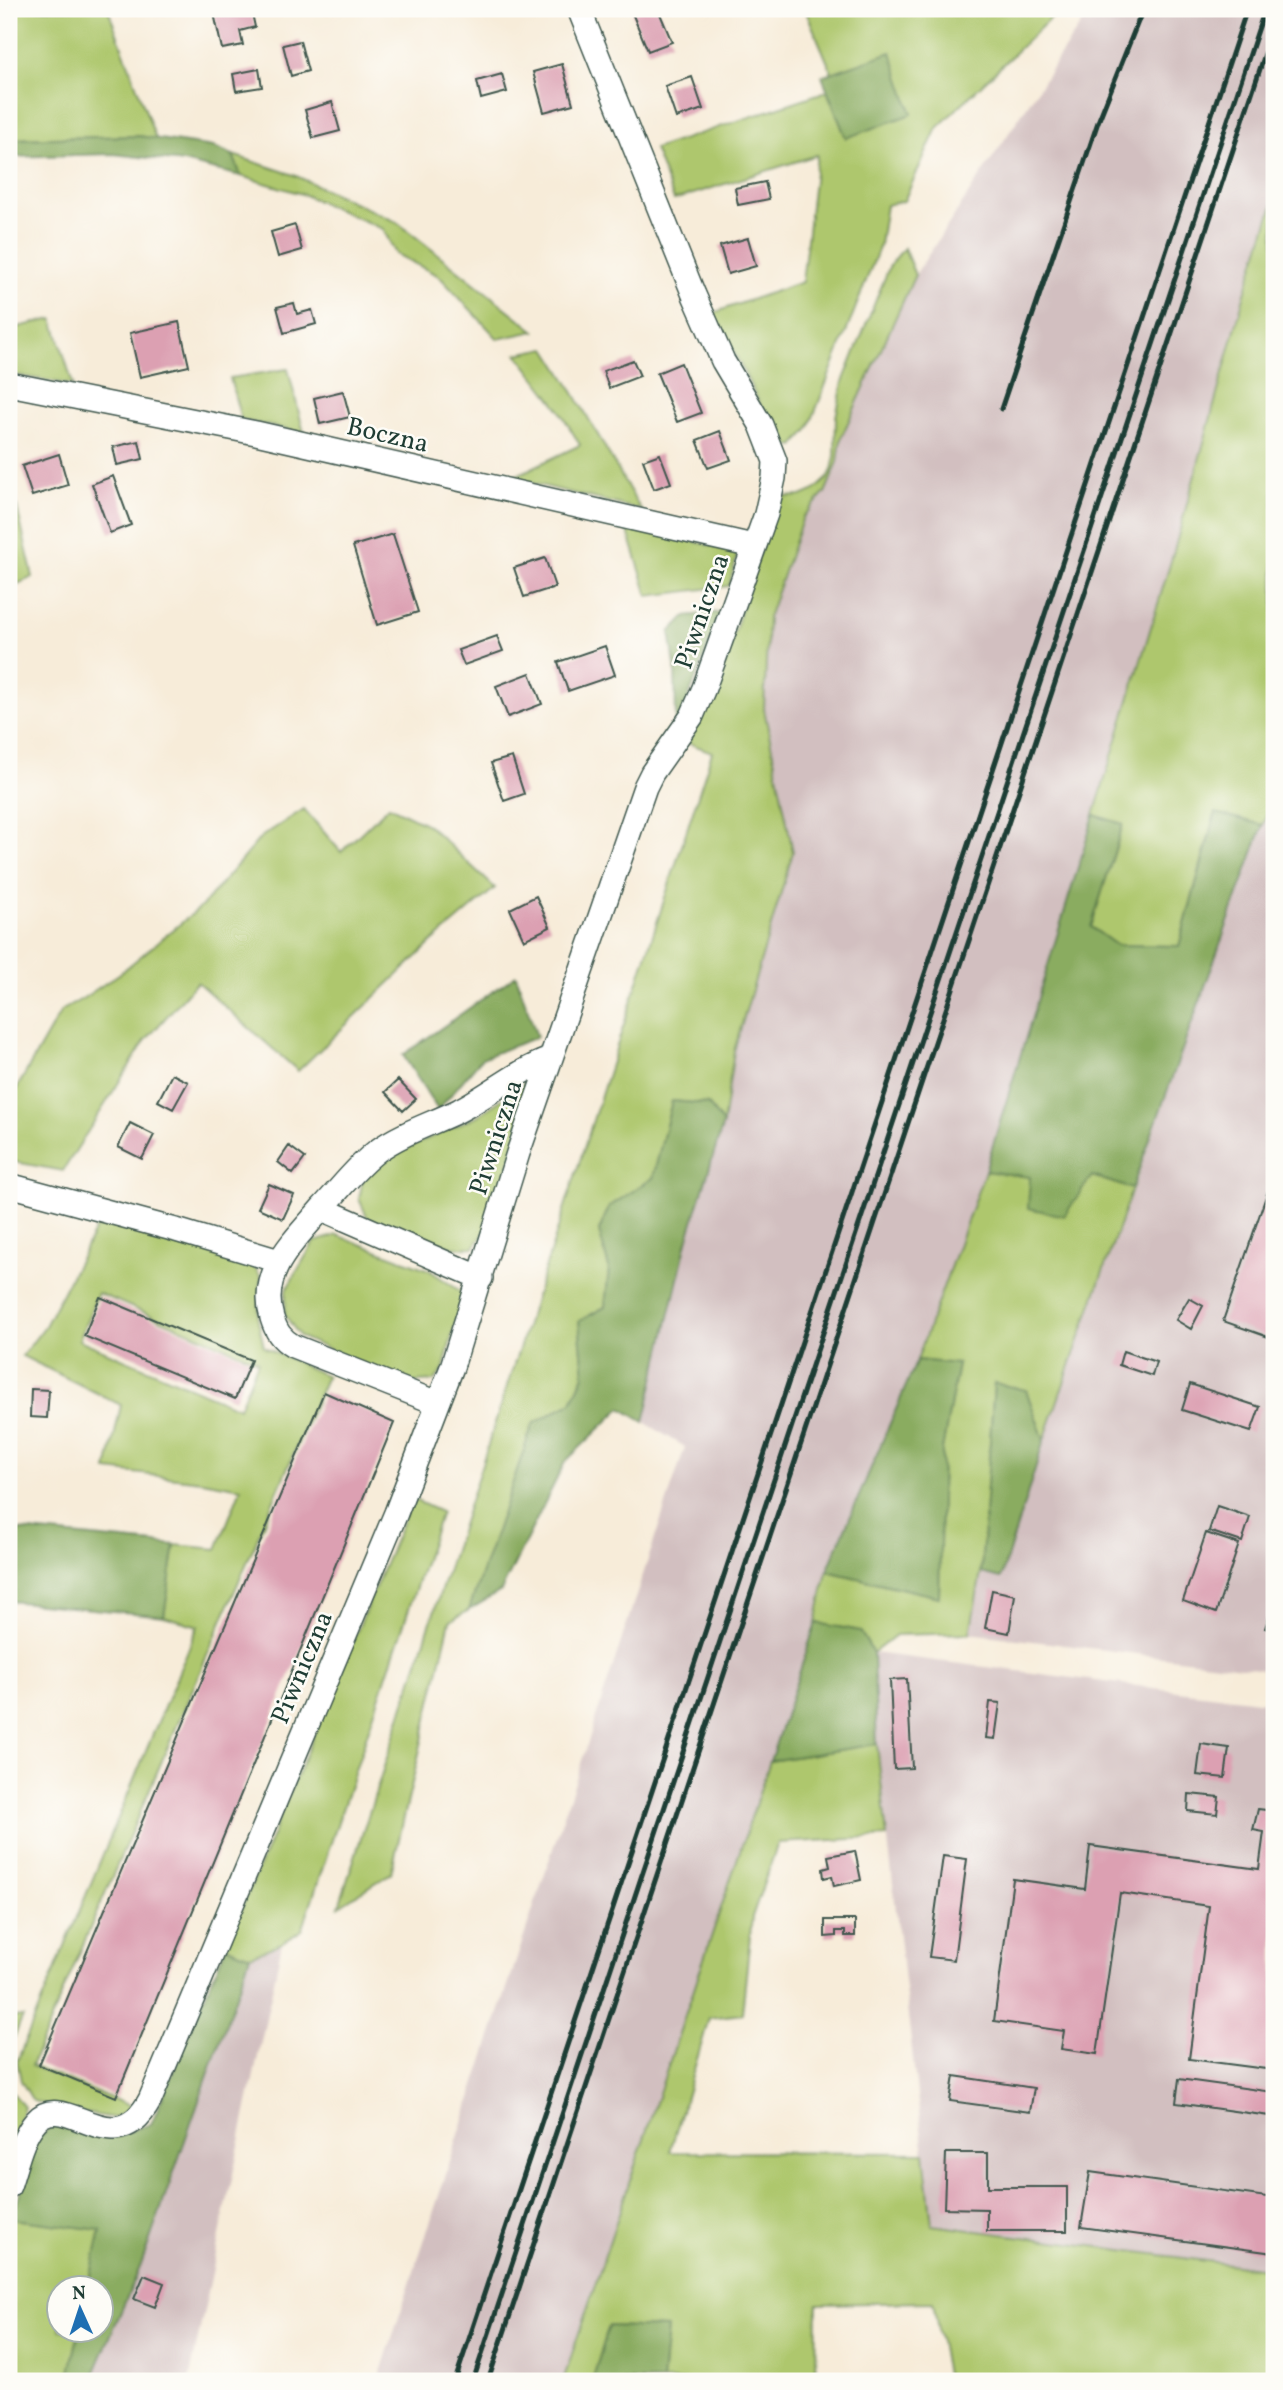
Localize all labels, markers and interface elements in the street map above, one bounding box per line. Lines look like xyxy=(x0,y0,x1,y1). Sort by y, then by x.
street label: Boczna xyxy=(343,409,432,463)
street label: Piwniczna xyxy=(666,549,739,674)
street label: Piwniczna xyxy=(461,1075,532,1200)
street label: Piwniczna xyxy=(263,1606,343,1730)
north arrow xyxy=(46,2274,116,2344)
text: N xyxy=(72,2281,87,2307)

